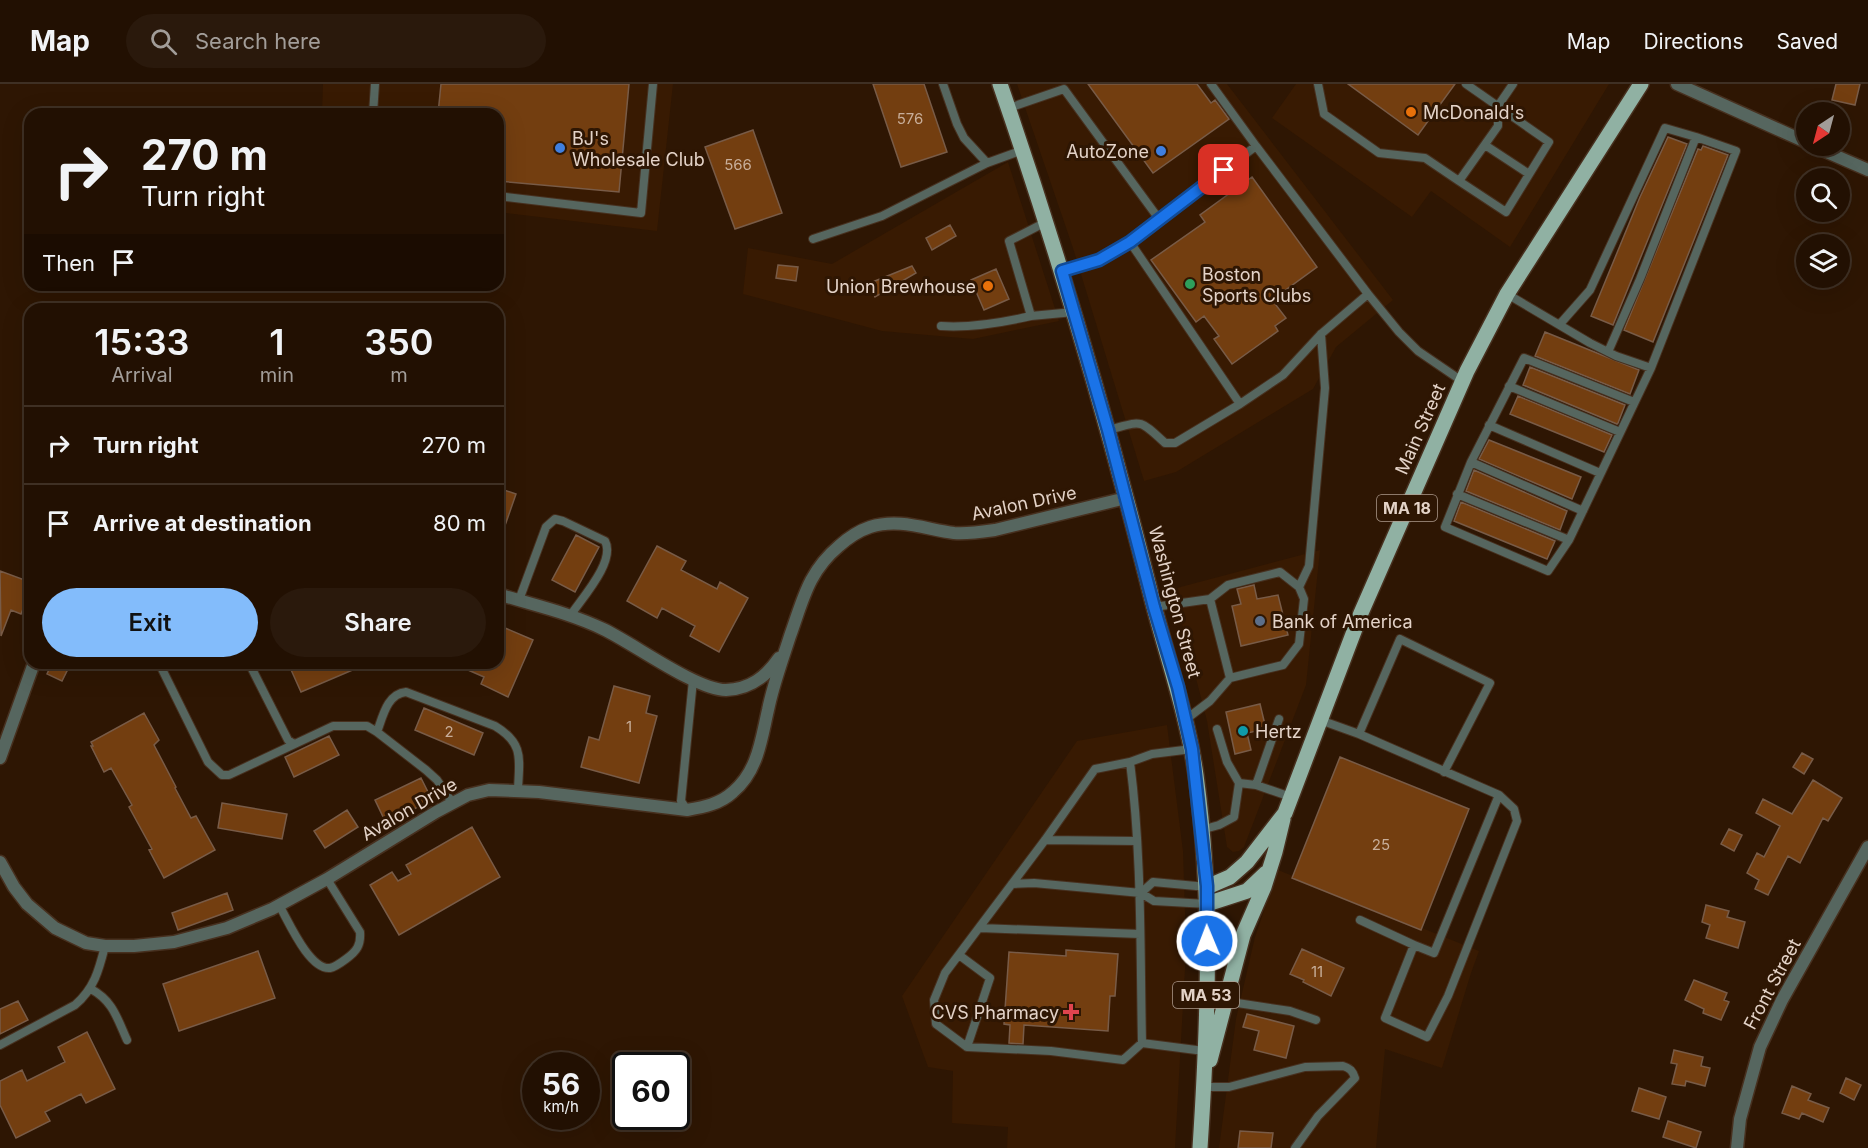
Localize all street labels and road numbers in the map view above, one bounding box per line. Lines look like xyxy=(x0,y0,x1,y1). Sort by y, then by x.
street label: Main Street xyxy=(1391,380,1449,478)
street label: Avalon Drive xyxy=(970,482,1078,524)
road number: MA 18 xyxy=(1377,495,1437,521)
street label: Washington Street xyxy=(1145,524,1205,680)
street label: Avalon Drive xyxy=(357,773,461,845)
street label: Front Street xyxy=(1739,935,1805,1033)
road number: MA 53 xyxy=(1173,982,1239,1008)

